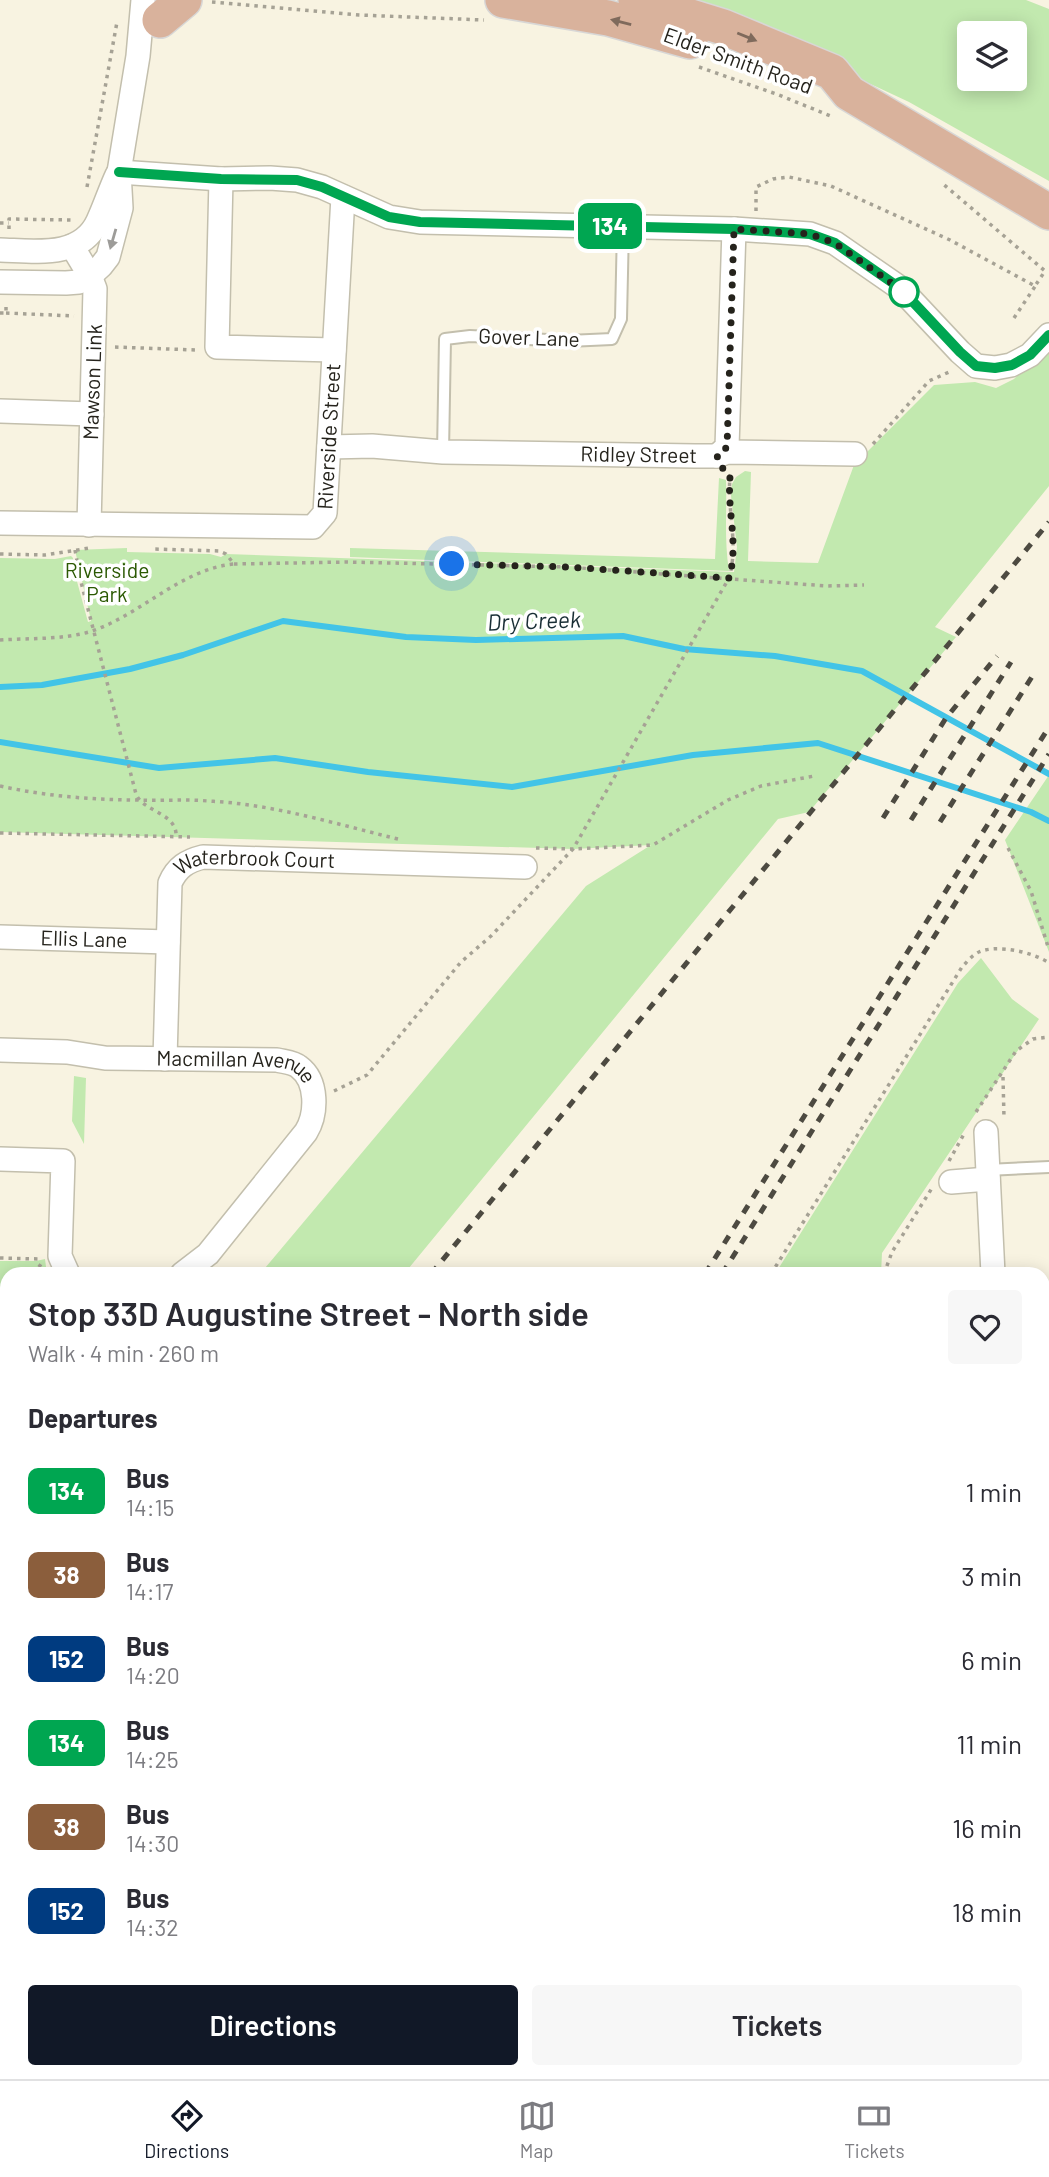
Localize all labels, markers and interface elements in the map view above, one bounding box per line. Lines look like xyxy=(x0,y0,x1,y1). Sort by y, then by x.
one-way arrow xyxy=(610,16,632,27)
street label: Elder Smith Road xyxy=(661,21,816,98)
map controls xyxy=(957,21,1027,91)
button: layers xyxy=(957,21,1027,91)
one-way arrow xyxy=(737,31,757,43)
line badge: 134 xyxy=(570,203,650,249)
text: 134 xyxy=(592,211,628,240)
one-way arrow xyxy=(108,229,118,250)
unlabelled marker xyxy=(889,277,919,307)
street label: Gover Lane xyxy=(478,322,580,351)
street label: Mawson Link xyxy=(77,323,106,440)
street label: Riverside Street xyxy=(311,363,344,510)
street label: Ridley Street xyxy=(580,440,697,467)
your location xyxy=(434,546,469,581)
park label: Riverside Park xyxy=(65,557,149,606)
water label: Dry Creek xyxy=(487,604,581,636)
street label: Waterbrook Court xyxy=(168,843,335,879)
street label: Ellis Lane xyxy=(40,924,128,952)
street label: Macmillan Avenue xyxy=(156,1045,322,1087)
button: heart xyxy=(948,1290,1022,1364)
text: Stop 33D Augustine Street - North side xyxy=(28,1293,589,1333)
text: Walk · 4 min · 260 m xyxy=(28,1339,219,1367)
text: Departures xyxy=(28,1402,158,1433)
text: Bus xyxy=(126,1462,169,1493)
text: 134 xyxy=(49,1476,84,1505)
text: 1 min xyxy=(966,1476,1022,1507)
text: 14:15 xyxy=(126,1493,174,1521)
text: Bus xyxy=(126,1546,169,1577)
text: 38 xyxy=(54,1560,79,1589)
text: 3 min xyxy=(961,1560,1022,1591)
text: 14:17 xyxy=(126,1577,173,1605)
text: Bus xyxy=(126,1630,169,1661)
text: 152 xyxy=(49,1644,84,1673)
text: 6 min xyxy=(961,1644,1022,1675)
text: 14:20 xyxy=(126,1661,180,1689)
text: Bus xyxy=(126,1714,169,1745)
text: 134 xyxy=(49,1728,84,1757)
text: 11 min xyxy=(956,1728,1022,1759)
text: 14:25 xyxy=(126,1745,179,1773)
text: Bus xyxy=(126,1798,169,1829)
text: 38 xyxy=(54,1812,79,1841)
text: 16 min xyxy=(952,1812,1022,1843)
text: 14:30 xyxy=(126,1829,179,1857)
text: Bus xyxy=(126,1882,169,1913)
text: 152 xyxy=(49,1896,84,1925)
text: 18 min xyxy=(952,1896,1022,1927)
text: 14:32 xyxy=(126,1913,179,1941)
button: Directions xyxy=(28,1985,518,2065)
button: Tickets xyxy=(532,1985,1022,2065)
tab: Directions xyxy=(144,2097,229,2162)
tab: Map xyxy=(518,2097,556,2162)
tab: Tickets xyxy=(844,2097,905,2162)

